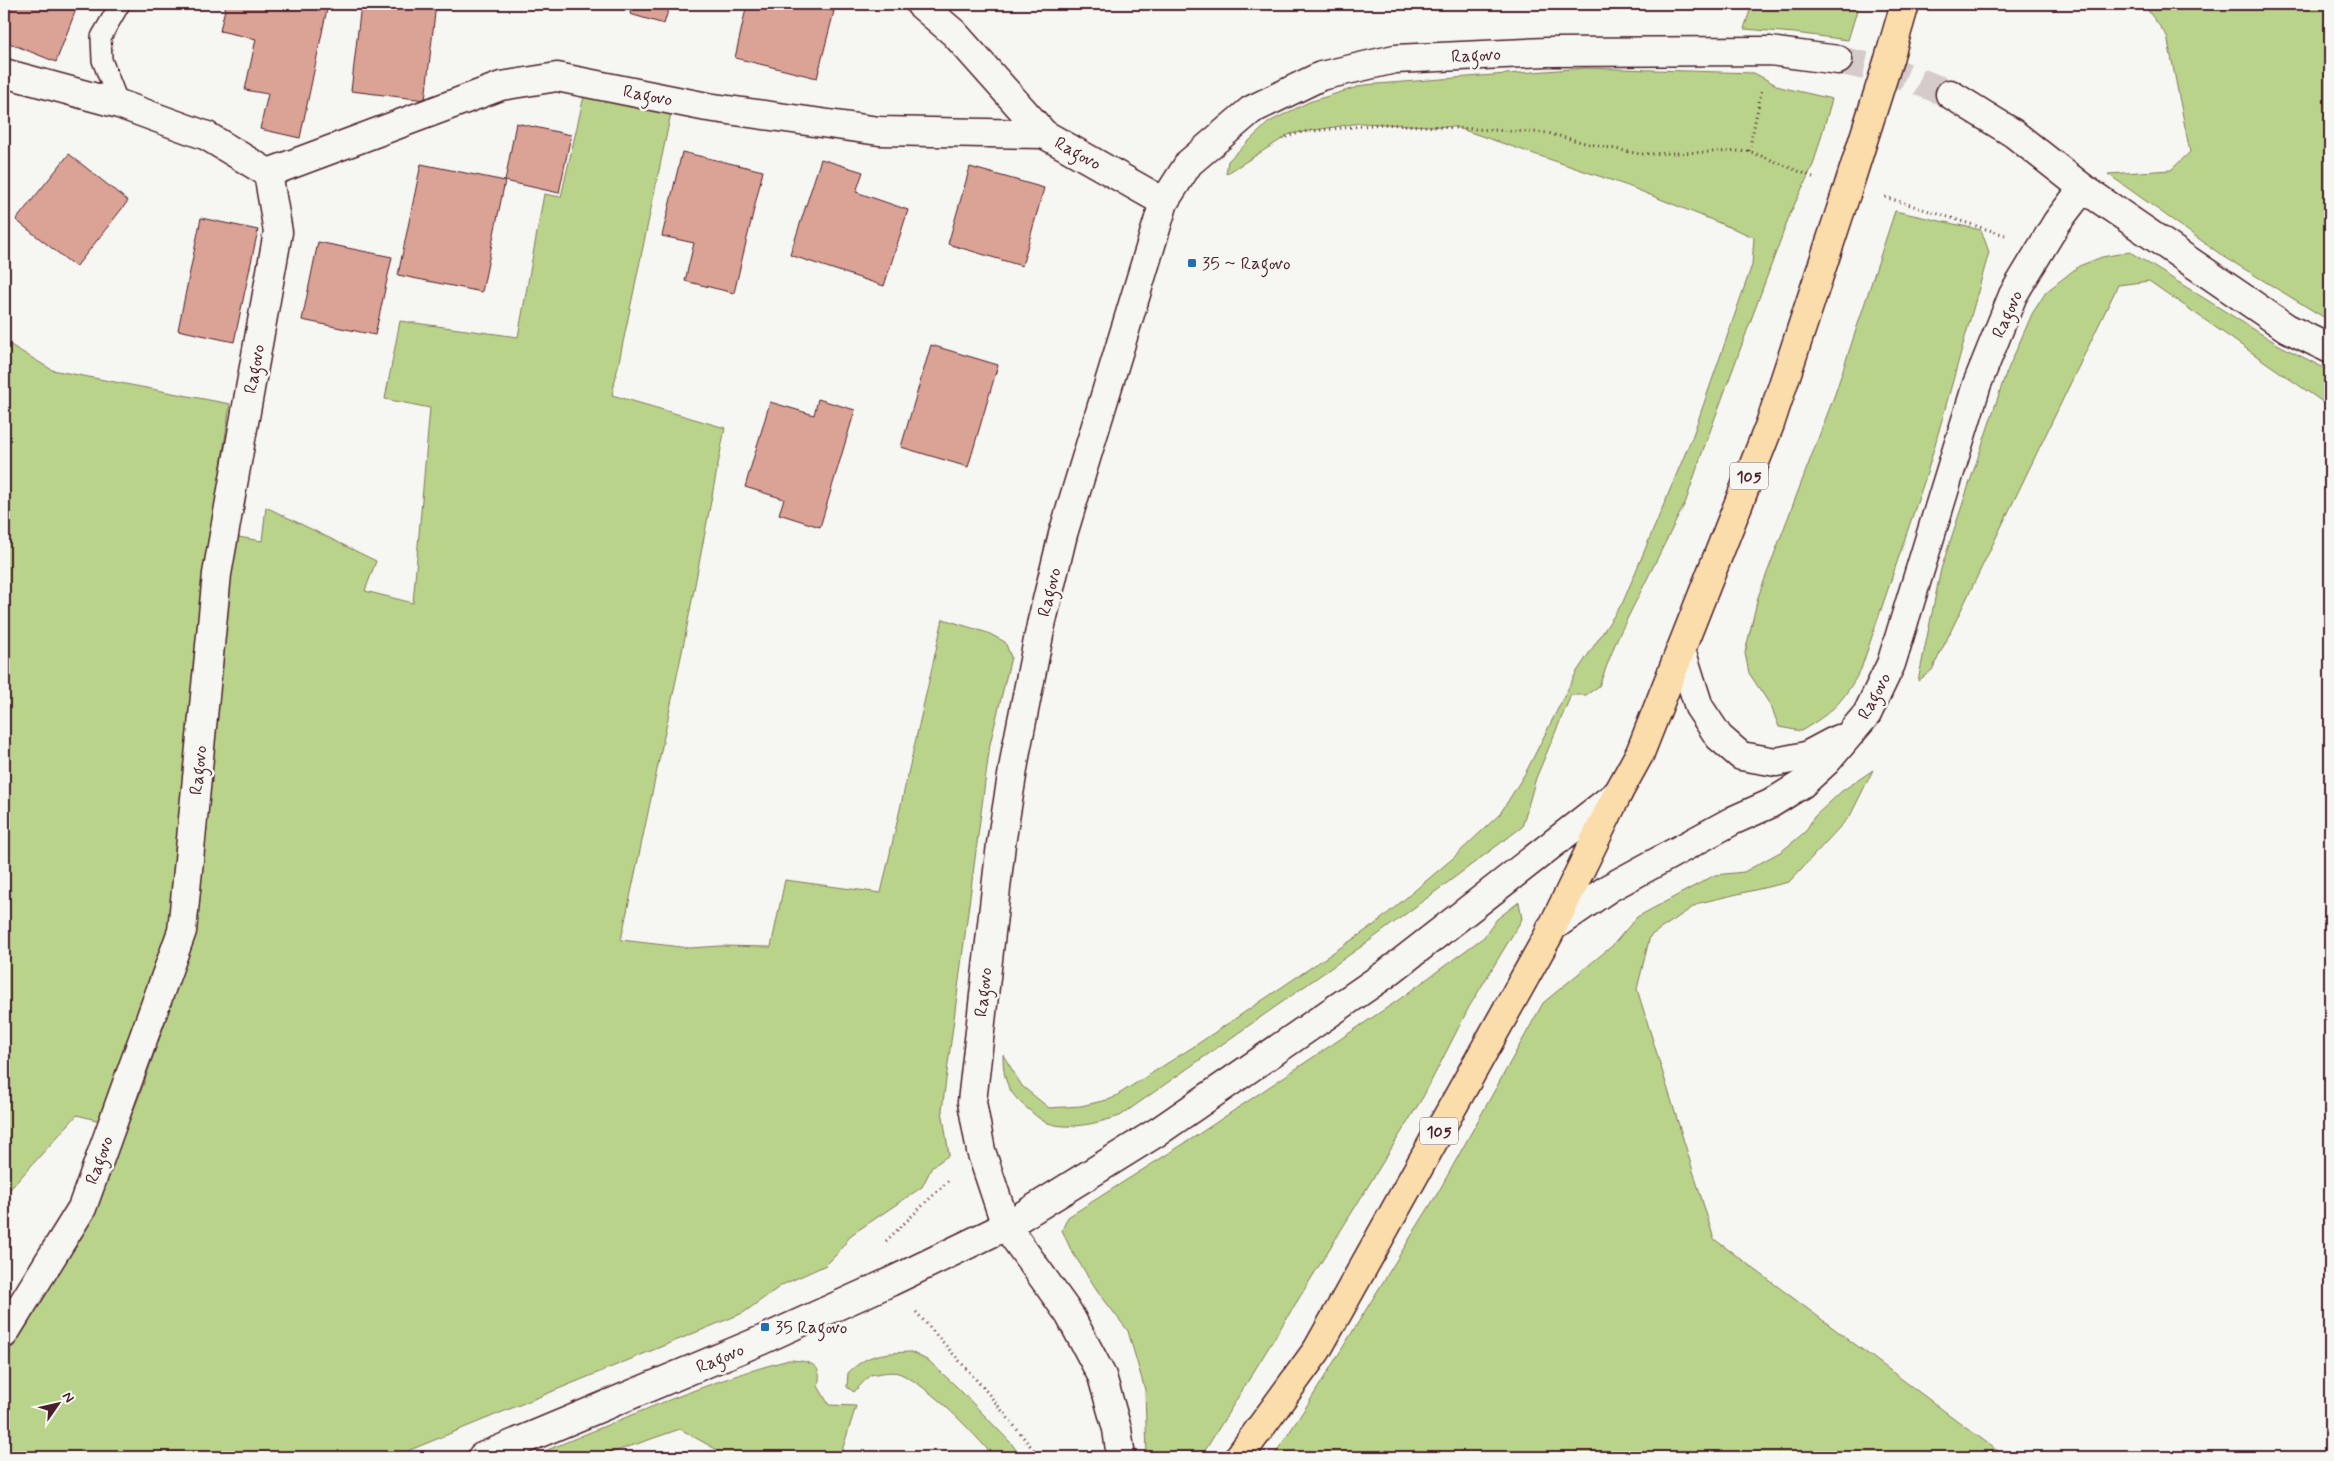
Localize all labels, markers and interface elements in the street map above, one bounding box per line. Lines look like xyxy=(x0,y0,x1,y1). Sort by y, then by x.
street label: Ragovo xyxy=(1450,43,1502,71)
street label: Ragovo xyxy=(621,79,675,114)
street label: Ragovo xyxy=(1049,131,1105,178)
place label: 35 ~ Ragovo xyxy=(1202,252,1291,278)
marker: 35 ~ Ragovo xyxy=(1186,257,1198,269)
street label: Ragovo xyxy=(1987,287,2031,343)
street label: Ragovo xyxy=(239,343,273,396)
road number: 105 xyxy=(1730,462,1768,490)
street label: Ragovo xyxy=(1032,565,1070,620)
street label: Ragovo xyxy=(1853,669,1899,725)
street label: Ragovo xyxy=(184,744,216,796)
street label: Ragovo xyxy=(969,966,1001,1018)
road number: 105 xyxy=(1420,1118,1458,1144)
street label: Ragovo xyxy=(80,1133,122,1189)
place label: 35 Ragovo xyxy=(775,1316,848,1342)
marker: 35 Ragovo xyxy=(759,1321,771,1333)
street label: Ragovo xyxy=(693,1338,749,1382)
north arrow xyxy=(32,1378,82,1428)
text: N xyxy=(58,1388,78,1406)

